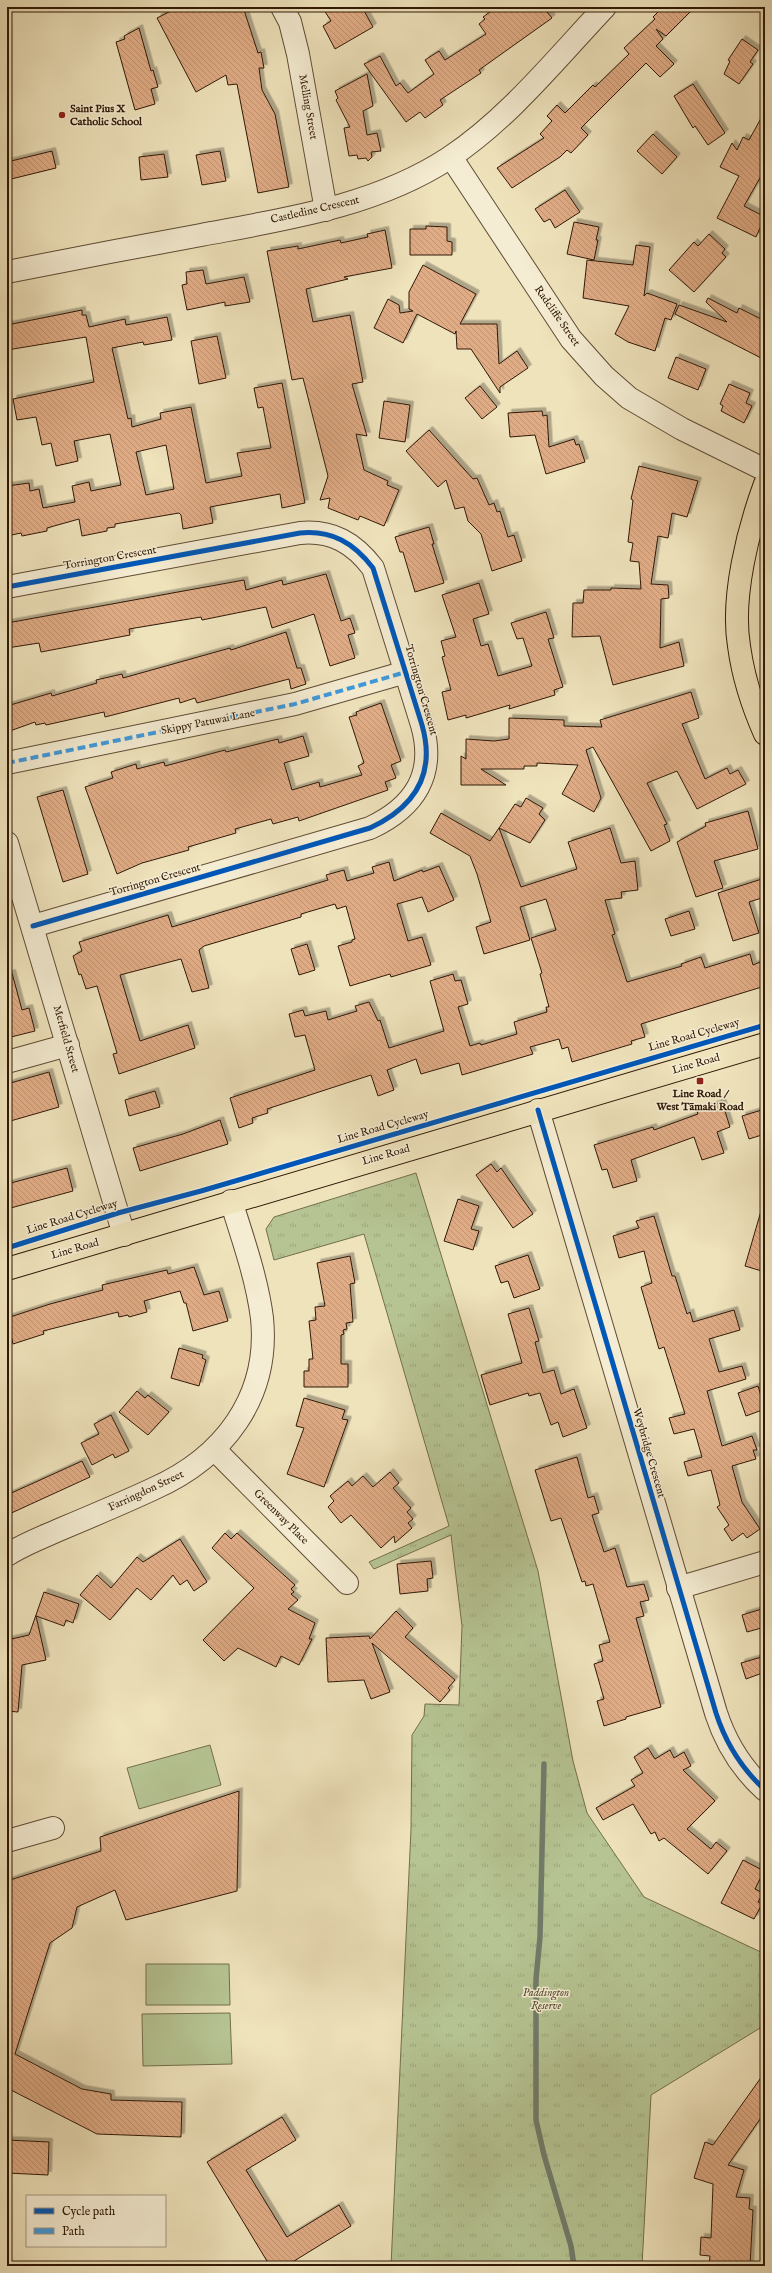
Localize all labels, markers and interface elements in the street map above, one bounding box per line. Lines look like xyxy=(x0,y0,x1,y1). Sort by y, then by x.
street label: Melling Street xyxy=(295,73,321,141)
place label: Saint Pius X Catholic School xyxy=(70,102,143,129)
marker: Saint Pius X Catholic School xyxy=(57,110,67,120)
street label: Castledine Crescent xyxy=(269,193,361,227)
street label: Radcliffe Street xyxy=(531,283,583,349)
street label: Torrington Crescent xyxy=(63,543,158,573)
street label: Torrington Crescent xyxy=(401,643,441,737)
street label: Skippy Patuwai Lane xyxy=(160,706,256,738)
street label: Torrington Crescent xyxy=(108,860,202,900)
street label: Merfield Street xyxy=(50,1004,82,1074)
street label: Line Road Cycleway xyxy=(647,1015,742,1055)
street label: Line Road xyxy=(671,1050,722,1077)
marker: Line Road / West Tāmaki Road xyxy=(695,1076,705,1086)
place label: Line Road / West Tāmaki Road xyxy=(655,1087,745,1114)
street label: Line Road Cycleway xyxy=(336,1107,431,1147)
street label: Line Road xyxy=(361,1141,412,1168)
street label: Line Road Cycleway xyxy=(25,1196,120,1238)
street label: Line Road xyxy=(50,1235,101,1262)
street label: Weybridge Crescent xyxy=(630,1407,669,1500)
street label: Farringdon Street xyxy=(106,1467,186,1515)
street label: Greenway Place xyxy=(251,1487,311,1547)
park label: Paddington Reserve xyxy=(523,1986,569,2013)
legend xyxy=(26,2195,166,2247)
text: Cycle path xyxy=(62,2204,116,2220)
text: Path xyxy=(62,2224,85,2239)

